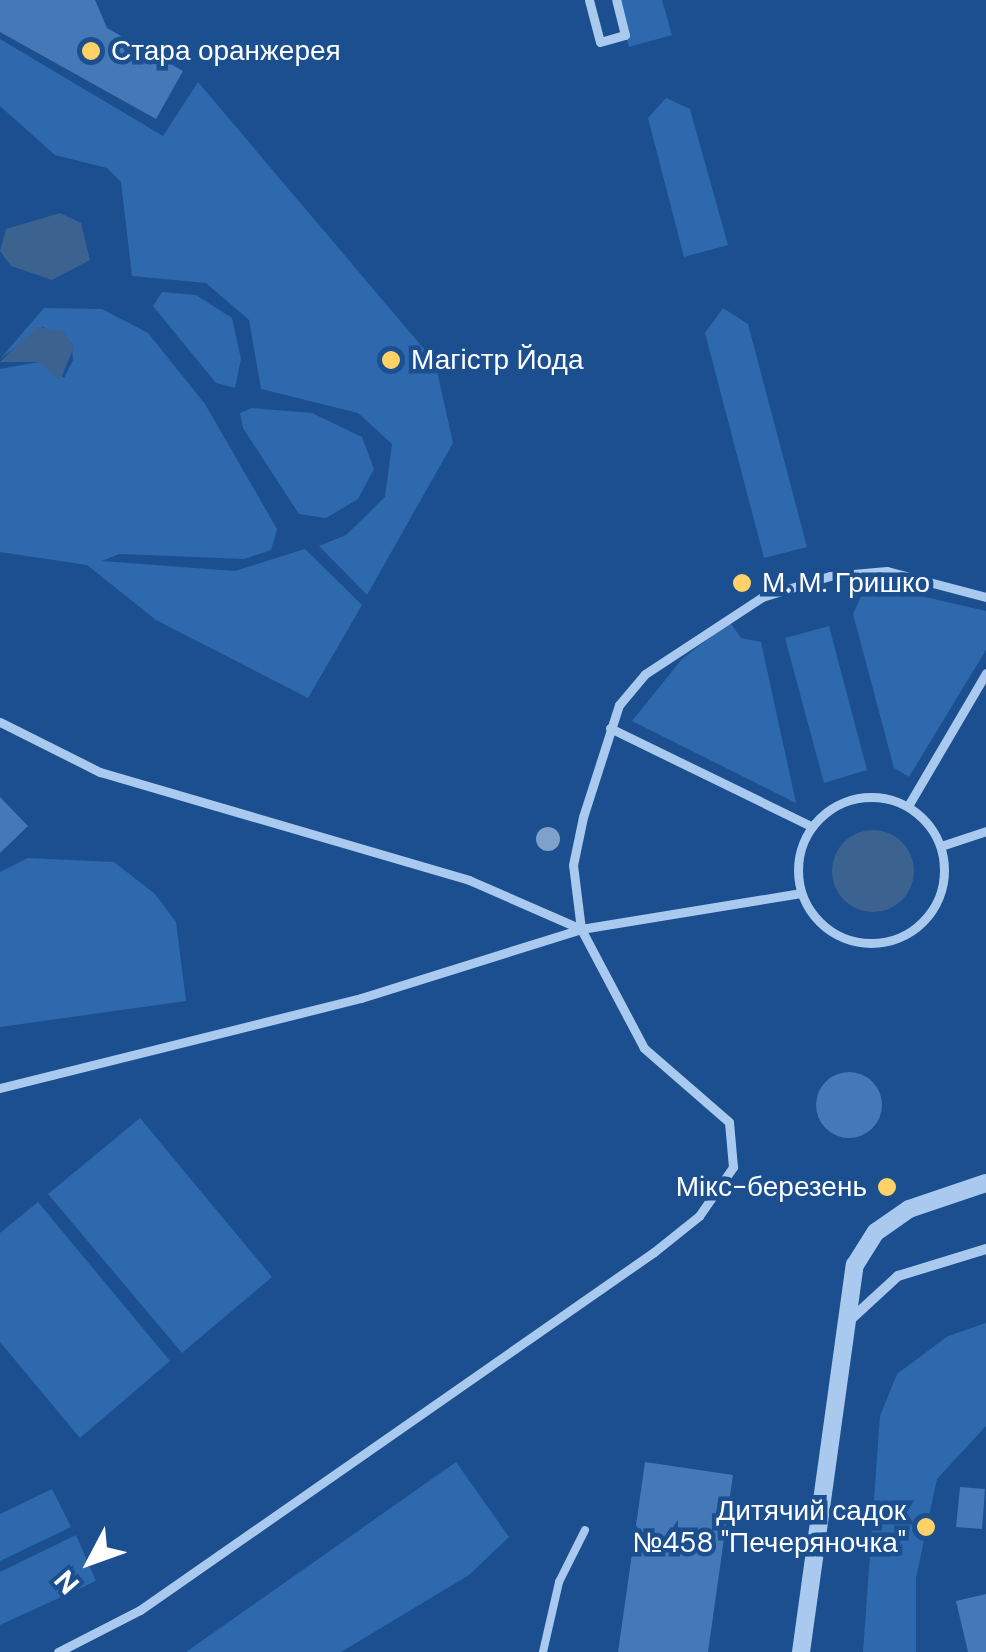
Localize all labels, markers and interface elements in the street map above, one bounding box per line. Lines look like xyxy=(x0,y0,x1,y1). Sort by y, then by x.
place label: Стара оранжерея xyxy=(111,34,341,68)
marker: Стара оранжерея xyxy=(80,40,102,62)
place label: Магістр Йода xyxy=(411,343,583,377)
marker: Магістр Йода xyxy=(380,349,402,371)
place label: М. М. Гришко xyxy=(762,566,930,600)
marker: М. М. Гришко xyxy=(731,572,753,594)
place label: Мікс-березень xyxy=(676,1170,867,1204)
marker: Мікс-березень xyxy=(876,1176,898,1198)
place label: Дитячий садок №458 "Печеряночка" xyxy=(632,1494,906,1560)
north arrow xyxy=(40,1512,140,1612)
marker: Дитячий садок №458 "Печеряночка" xyxy=(915,1516,937,1538)
text: N xyxy=(46,1562,88,1602)

